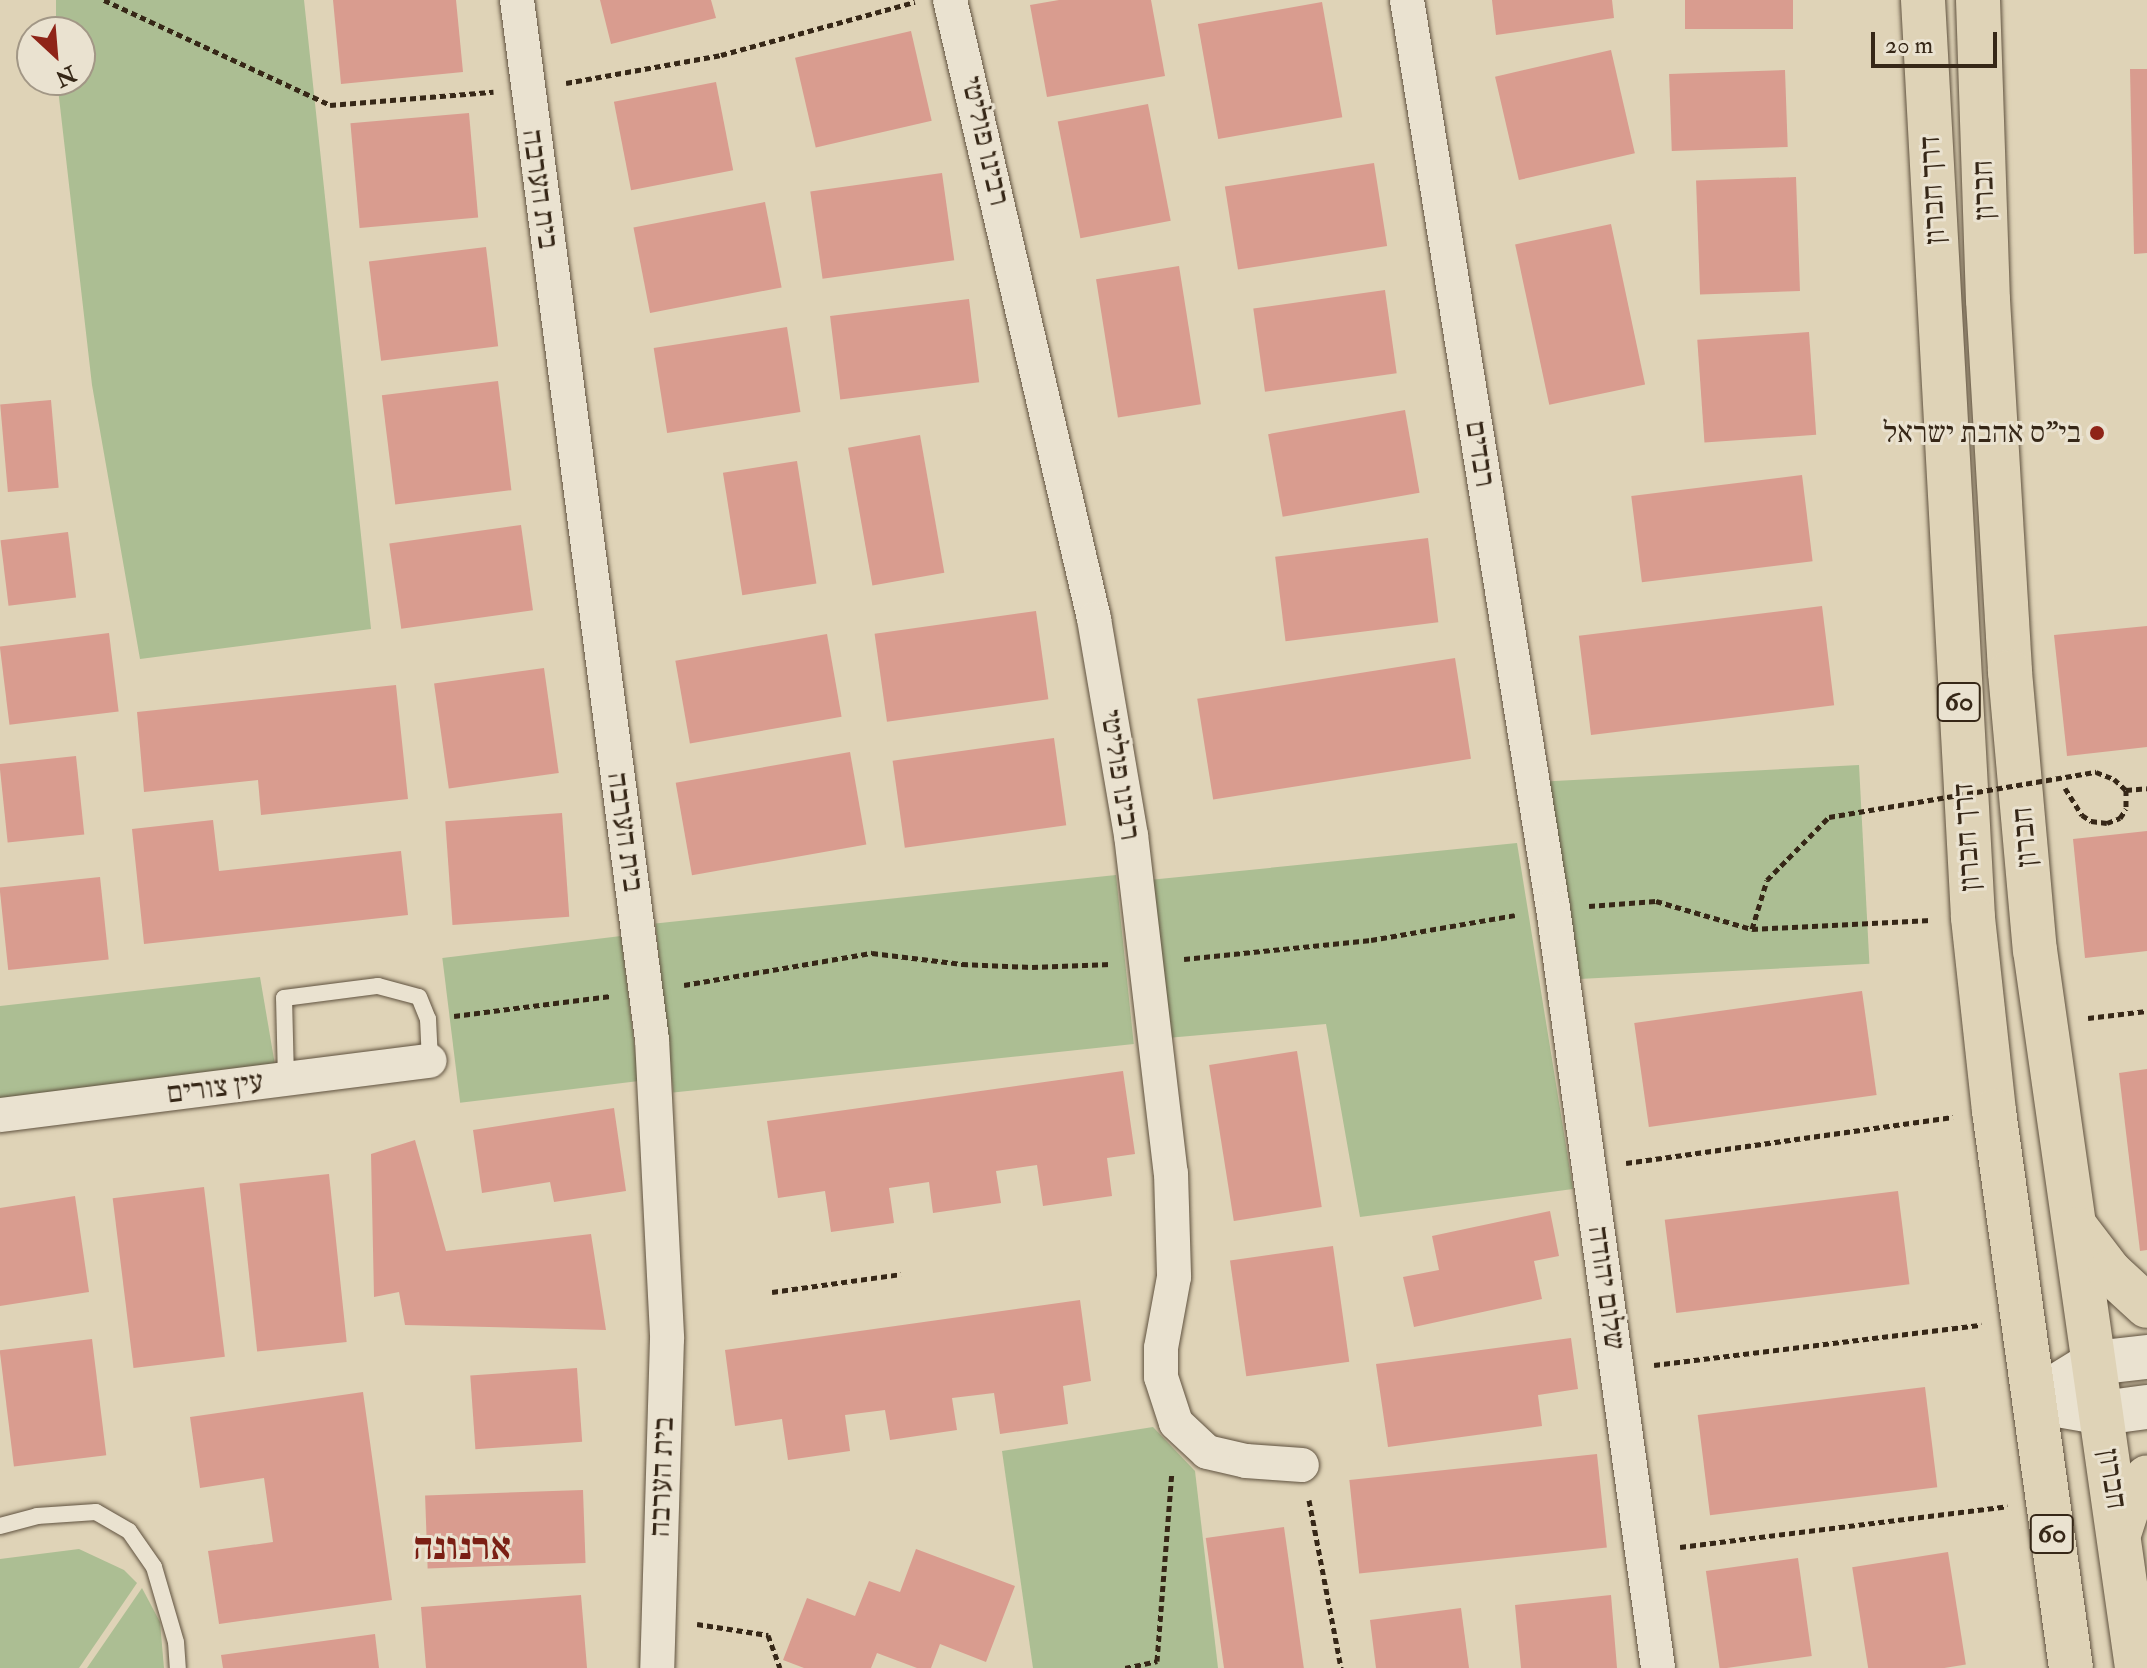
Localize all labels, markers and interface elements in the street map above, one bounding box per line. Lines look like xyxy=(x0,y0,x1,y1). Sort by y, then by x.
north arrow xyxy=(16,16,96,96)
scale bar xyxy=(1875,16,2001,66)
text: 20 m xyxy=(1885,30,1933,61)
text: N xyxy=(51,59,81,93)
street label: רבינו פוליטי xyxy=(953,73,1017,209)
street label: בית הערבה xyxy=(514,127,566,251)
street label: דרך חברון xyxy=(1912,135,1954,245)
street label: חברון xyxy=(1965,159,2003,221)
place label: בי"ס אהבת ישראל xyxy=(1883,415,2081,451)
street label: רבדים xyxy=(1457,418,1503,490)
marker: בי"ס אהבת ישראל xyxy=(2088,424,2106,442)
road number: 60 xyxy=(1935,678,1983,726)
street label: רבינו פוליטי xyxy=(1092,707,1148,843)
street label: בית הערבה xyxy=(599,770,651,894)
street label: דרך חברון xyxy=(1945,782,1989,892)
street label: חברון xyxy=(2004,805,2046,869)
street label: עין צורים xyxy=(165,1064,265,1112)
street label: שלום יהודה xyxy=(1579,1224,1633,1352)
street label: בית הערבה xyxy=(642,1416,682,1538)
street label: חברון xyxy=(2090,1446,2134,1512)
road number: 60 xyxy=(2028,1510,2076,1558)
district label: ארנונה xyxy=(413,1525,511,1571)

